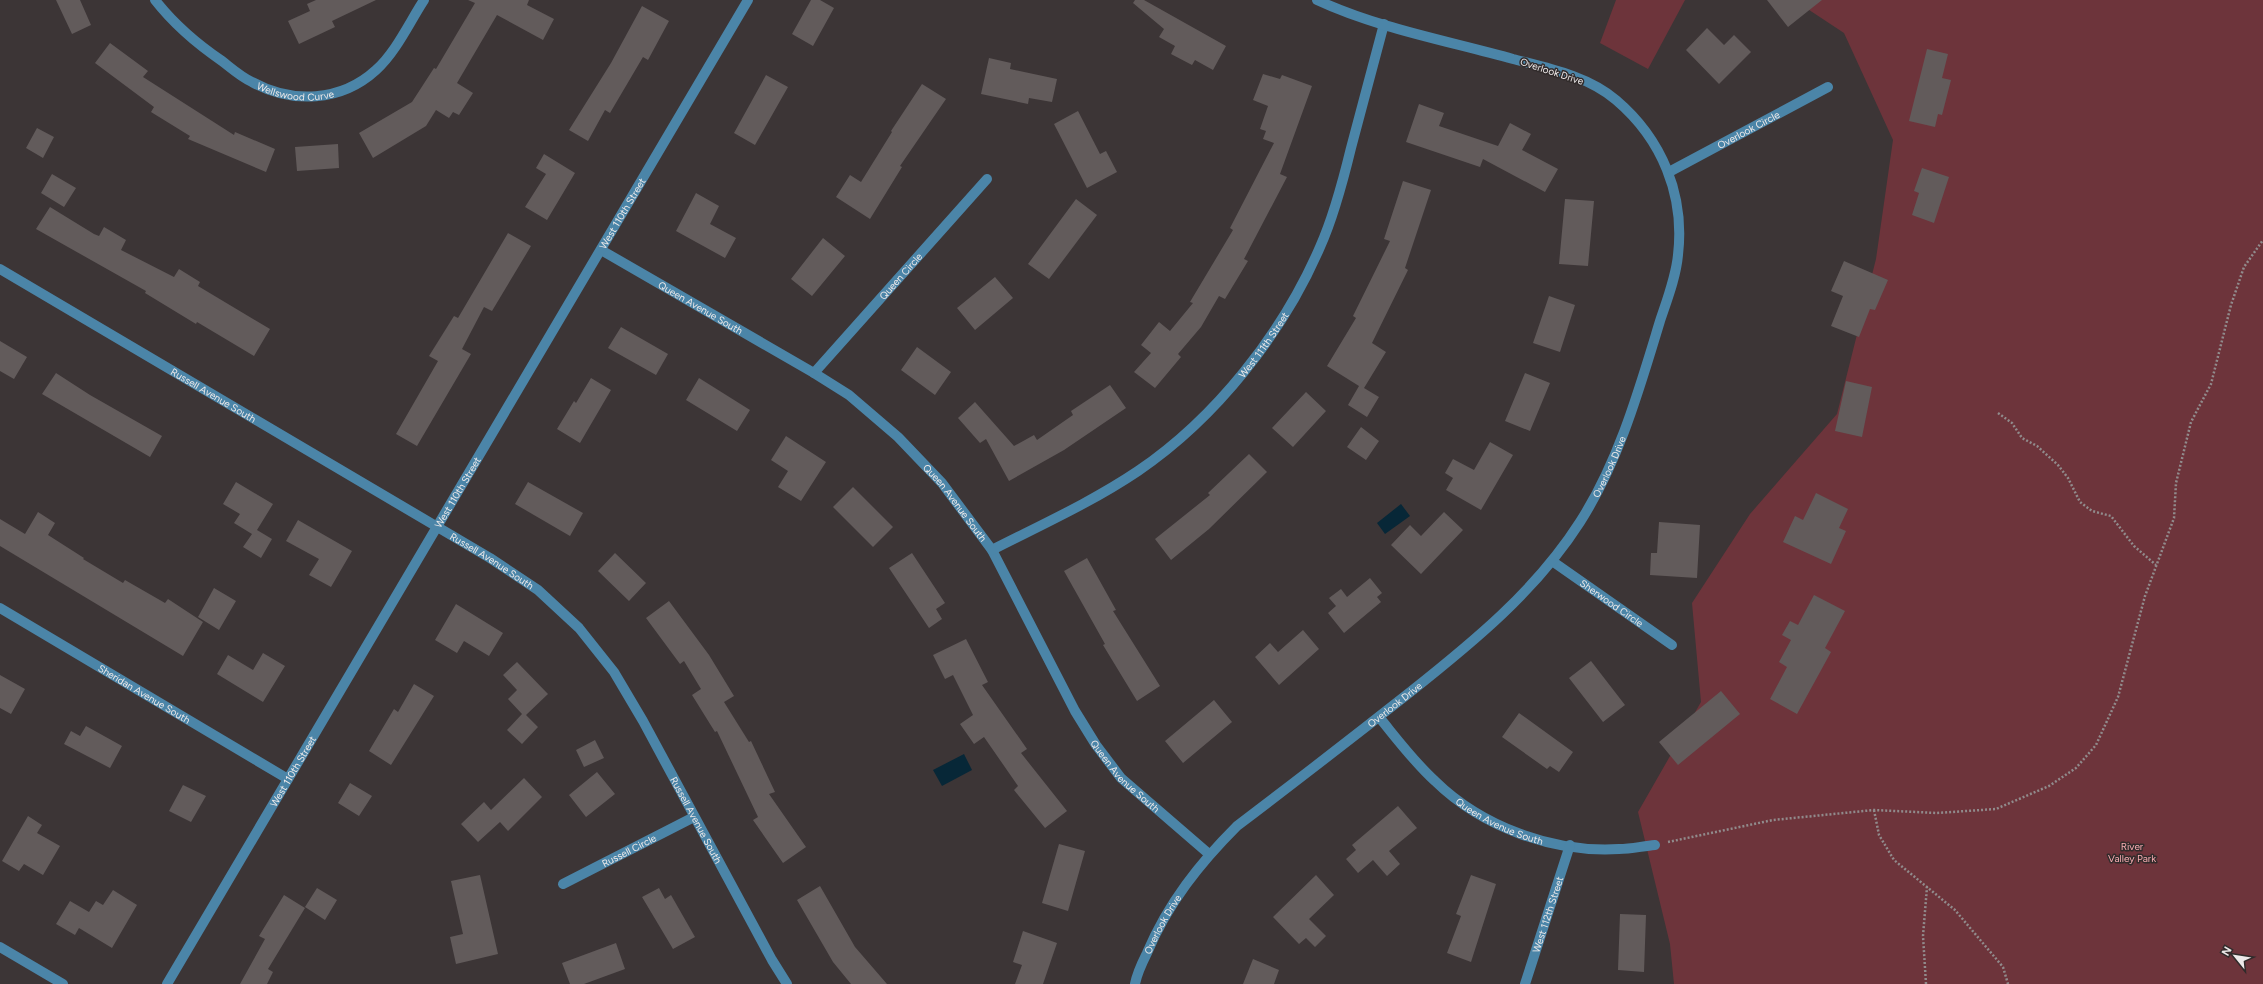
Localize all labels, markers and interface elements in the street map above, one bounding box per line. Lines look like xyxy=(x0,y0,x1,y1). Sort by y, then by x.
street label: Overlook Drive xyxy=(1518,55,1586,88)
street label: Wellswood Curve xyxy=(255,79,336,104)
street label: Overlook Circle xyxy=(1715,108,1783,152)
street label: West 110th Street xyxy=(596,176,649,251)
street label: Queen Circle xyxy=(877,250,926,302)
street label: Queen Avenue South xyxy=(656,278,745,338)
street label: West 111th Street xyxy=(1236,310,1292,381)
street label: Russell Avenue South xyxy=(168,365,259,426)
street label: Overlook Drive xyxy=(1590,434,1629,500)
street label: West 110th Street xyxy=(432,455,484,530)
street label: Queen Avenue South xyxy=(920,461,990,545)
street label: Russell Avenue South xyxy=(447,530,537,593)
street label: Sherwood Circle xyxy=(1577,577,1646,630)
street label: Sheridan Avenue South xyxy=(96,662,193,727)
street label: Overlook Drive xyxy=(1365,679,1425,730)
street label: West 110th Street xyxy=(267,734,319,809)
street label: Queen Avenue South xyxy=(1087,738,1163,816)
street label: Russell Avenue South xyxy=(667,774,725,866)
street label: Queen Avenue South xyxy=(1453,795,1545,848)
street label: Russell Circle xyxy=(600,831,659,870)
park label: River Valley Park xyxy=(2108,840,2156,865)
street label: West 112th Street xyxy=(1530,875,1566,954)
street label: Overlook Drive xyxy=(1141,892,1185,956)
north arrow xyxy=(2215,936,2255,976)
text: N xyxy=(2219,944,2235,958)

